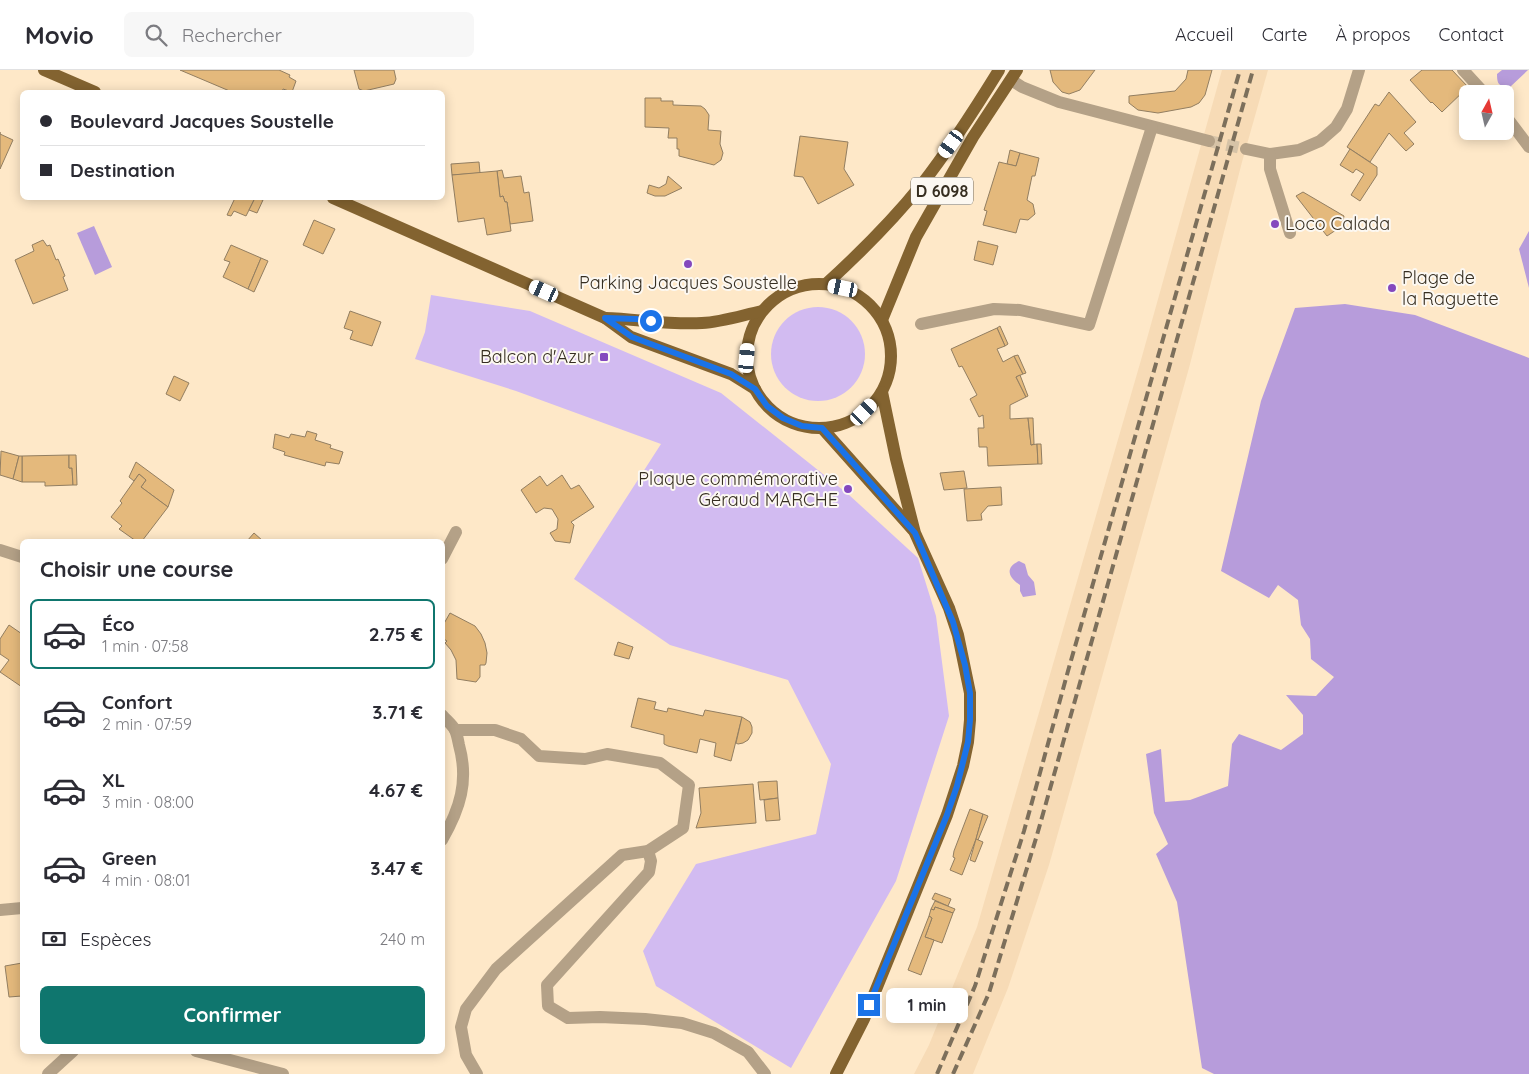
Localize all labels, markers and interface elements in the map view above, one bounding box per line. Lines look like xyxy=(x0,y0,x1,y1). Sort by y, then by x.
search box xyxy=(124,12,474,57)
text: Movio xyxy=(25,20,94,50)
icon: search xyxy=(142,21,170,49)
text: Rechercher xyxy=(182,23,282,47)
text: Accueil xyxy=(1175,23,1234,46)
text: Carte xyxy=(1262,23,1307,46)
text: À propos xyxy=(1335,23,1411,46)
text: Contact xyxy=(1439,23,1504,46)
north arrow xyxy=(1459,85,1514,140)
map controls xyxy=(1459,85,1514,140)
text: Boulevard Jacques Soustelle xyxy=(70,109,334,133)
car xyxy=(936,127,965,161)
text: Destination xyxy=(70,158,175,182)
road number: D 6098 xyxy=(911,178,973,204)
place label: Loco Calada xyxy=(1285,212,1390,235)
marker: Loco Calada xyxy=(1269,218,1281,230)
marker: Parking Jacques Soustelle xyxy=(682,258,694,270)
place label: Plage de la Raguette xyxy=(1402,266,1499,310)
place label: Parking Jacques Soustelle xyxy=(579,271,797,294)
car xyxy=(527,278,560,304)
car xyxy=(826,278,859,298)
marker: Plage de la Raguette xyxy=(1386,282,1398,294)
route start xyxy=(640,310,662,332)
car xyxy=(738,342,755,374)
place label: Balcon d'Azur xyxy=(480,345,594,368)
marker: Balcon d'Azur xyxy=(598,351,610,363)
car xyxy=(848,396,879,428)
place label: Plaque commémorative Géraud MARCHE xyxy=(638,467,838,511)
marker: Plaque commémorative Géraud MARCHE xyxy=(842,483,854,495)
text: Choisir une course xyxy=(40,555,234,583)
icon: car xyxy=(42,612,87,657)
text: Éco xyxy=(102,612,135,636)
text: 2.75 € xyxy=(369,622,423,646)
text: 1 min · 07:58 xyxy=(102,636,189,656)
icon: car xyxy=(42,690,87,735)
text: Confort xyxy=(102,690,173,714)
text: 3.71 € xyxy=(372,700,423,724)
text: 2 min · 07:59 xyxy=(102,714,192,734)
icon: car xyxy=(42,768,87,813)
text: XL xyxy=(102,768,125,792)
text: 4.67 € xyxy=(369,778,423,802)
text: 3 min · 08:00 xyxy=(102,792,194,812)
icon: car xyxy=(42,846,87,891)
text: Green xyxy=(102,846,157,870)
text: 3.47 € xyxy=(370,856,423,880)
text: 4 min · 08:01 xyxy=(102,870,191,890)
icon: cash xyxy=(40,925,68,953)
text: Espèces xyxy=(80,927,151,951)
text: 240 m xyxy=(379,929,425,949)
button: Confirmer xyxy=(40,986,425,1044)
callout: 1 min xyxy=(886,988,969,1022)
route end xyxy=(858,994,880,1016)
text: 1 min xyxy=(908,995,946,1015)

